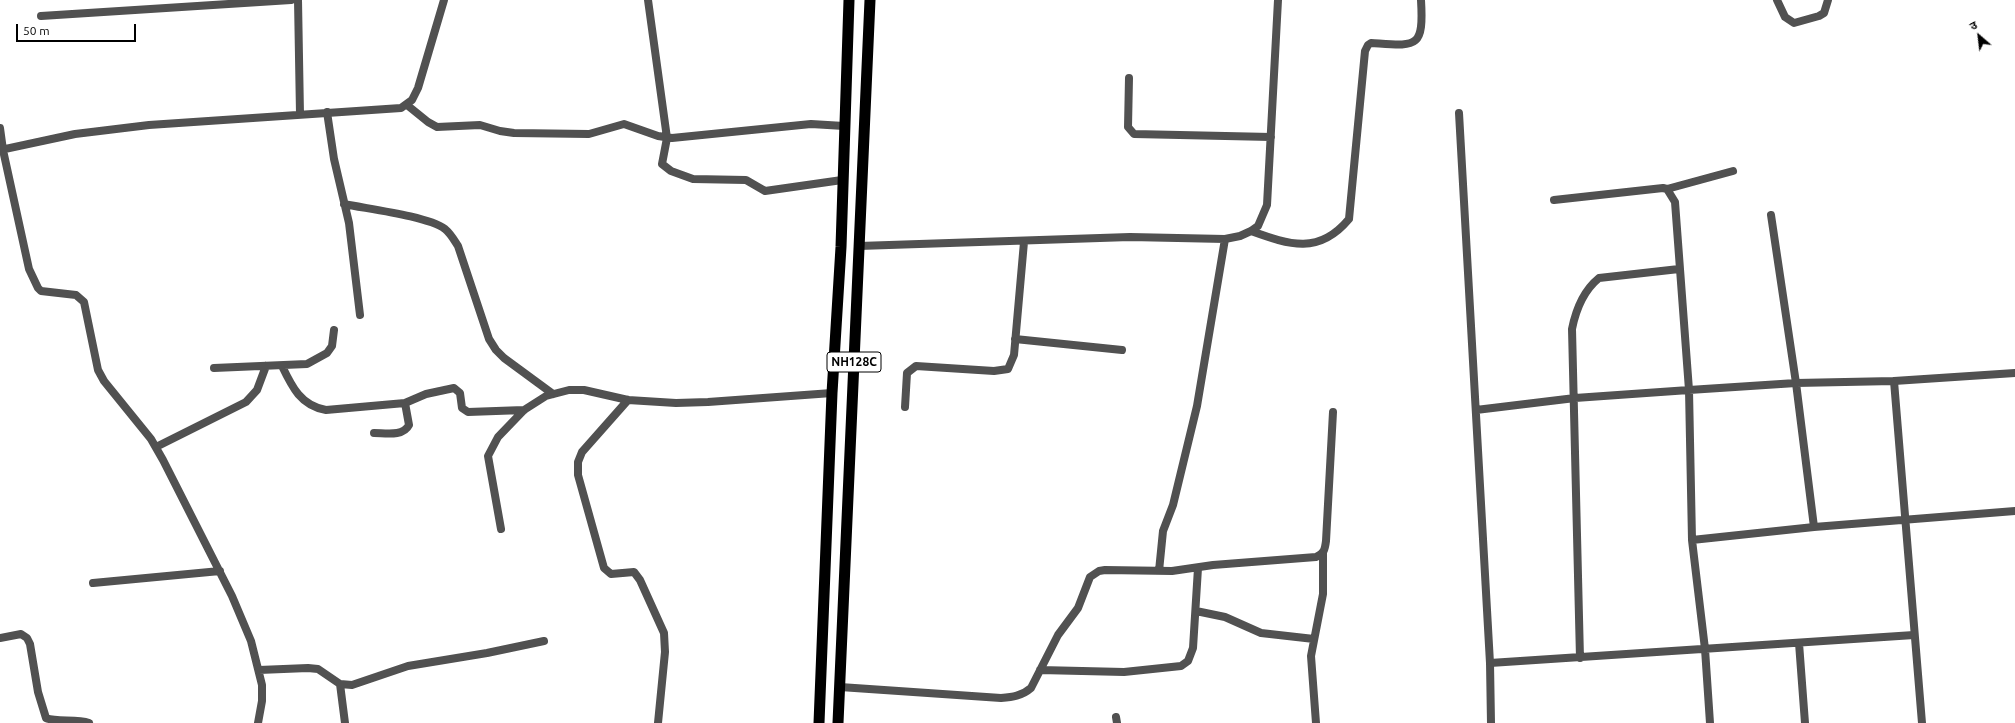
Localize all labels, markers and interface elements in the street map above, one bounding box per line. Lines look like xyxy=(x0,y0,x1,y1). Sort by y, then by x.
scale bar xyxy=(18,16,138,42)
north arrow xyxy=(1959,16,1999,56)
text: उ xyxy=(1968,19,1979,32)
text: 50 m xyxy=(23,24,50,37)
road number: NH128C xyxy=(827,352,881,372)

